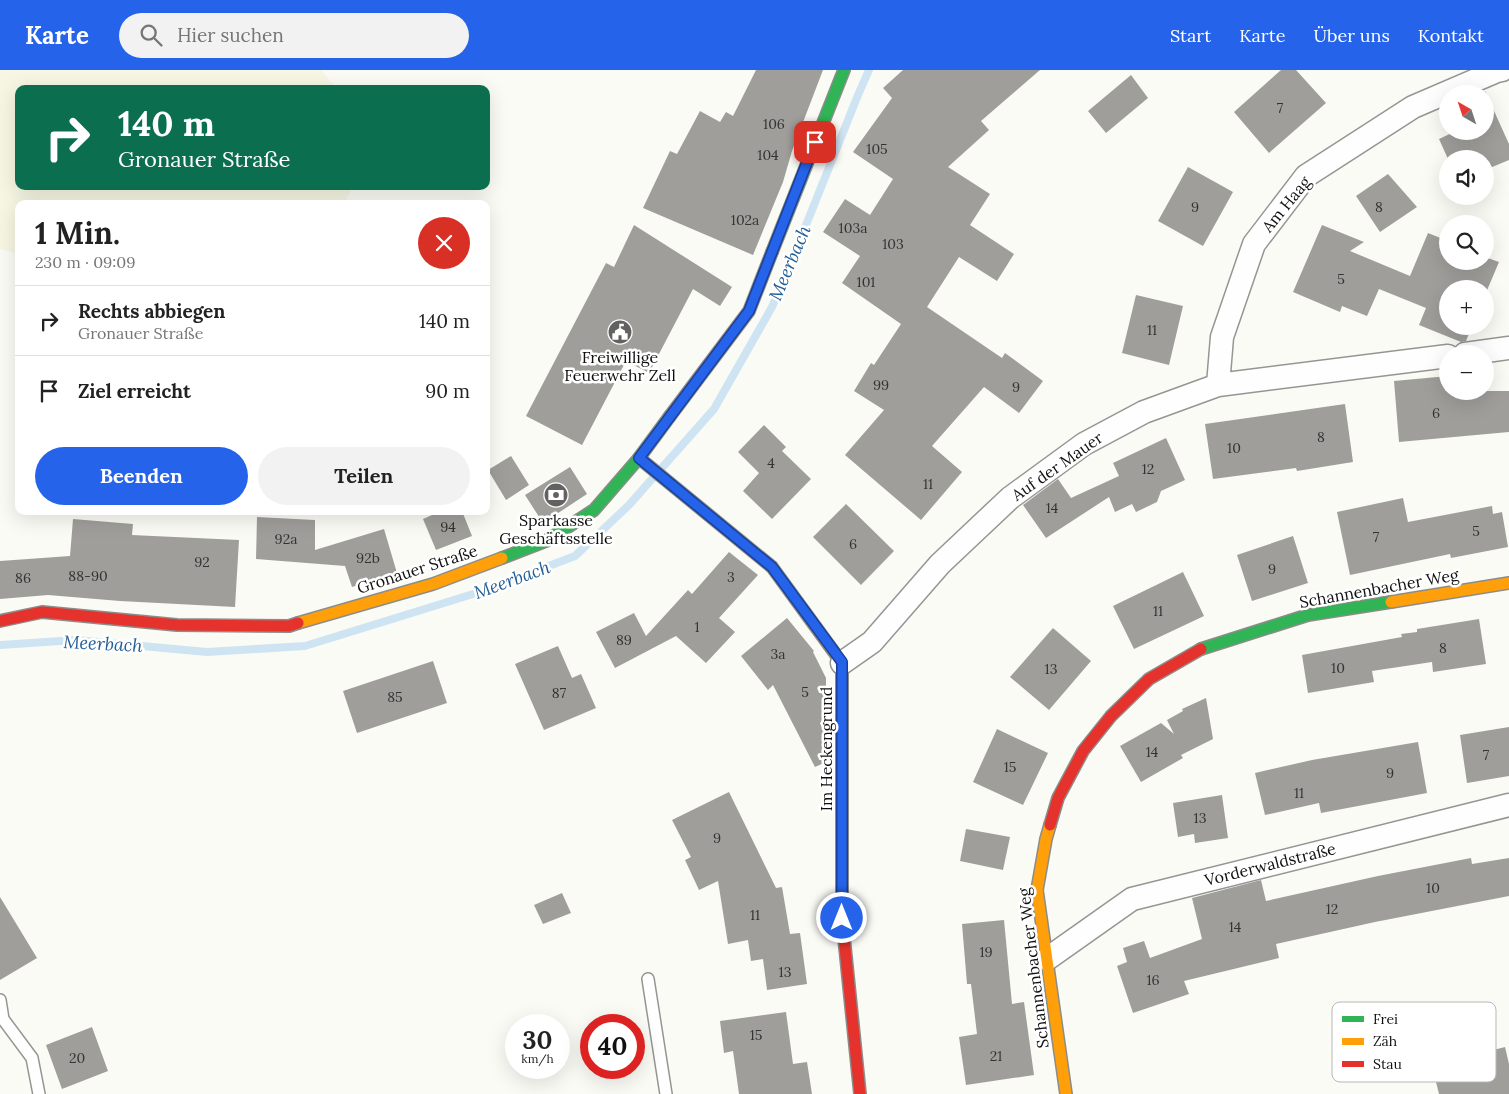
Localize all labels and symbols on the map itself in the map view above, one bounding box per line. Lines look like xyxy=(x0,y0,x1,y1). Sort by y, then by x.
north arrow xyxy=(1439,85,1494,140)
house number: 7 xyxy=(1277,99,1284,117)
house number: 106 xyxy=(763,115,785,133)
pin xyxy=(794,121,836,163)
house number: 105 xyxy=(866,140,888,158)
house number: 104 xyxy=(757,146,779,164)
street label: Am Haag xyxy=(1257,171,1315,237)
house number: 9 xyxy=(1191,198,1199,216)
house number: 8 xyxy=(1375,198,1383,216)
house number: 102a xyxy=(731,211,759,229)
house number: 103a xyxy=(839,219,867,237)
water label: Meerbach xyxy=(763,221,816,304)
house number: 103 xyxy=(882,235,904,253)
house number: 5 xyxy=(1337,270,1345,288)
house number: 101 xyxy=(857,273,875,291)
public building icon: Freiwillige Feuerwehr Zell xyxy=(607,319,633,345)
house number: 11 xyxy=(1147,321,1157,339)
place label: Freiwillige Feuerwehr Zell xyxy=(564,347,676,385)
house number: 99 xyxy=(873,376,889,394)
house number: 9 xyxy=(1012,378,1020,396)
house number: 6 xyxy=(1432,404,1440,422)
street label: Auf der Mauer xyxy=(1007,427,1106,505)
house number: 8 xyxy=(1317,428,1325,446)
house number: 10 xyxy=(1227,439,1241,457)
house number: 4 xyxy=(767,454,775,472)
house number: 12 xyxy=(1142,460,1154,478)
house number: 11 xyxy=(923,475,933,493)
bank icon: Sparkasse Geschäftsstelle xyxy=(543,482,569,508)
house number: 14 xyxy=(1046,499,1059,517)
place label: Sparkasse Geschäftsstelle xyxy=(499,510,613,548)
house number: 94 xyxy=(440,518,456,536)
house number: 5 xyxy=(1472,522,1480,540)
house number: 7 xyxy=(1373,528,1380,546)
house number: 92a xyxy=(275,530,297,548)
house number: 6 xyxy=(849,535,857,553)
street label: Gronauer Straße xyxy=(354,540,480,598)
house number: 92b xyxy=(356,549,380,567)
house number: 92 xyxy=(194,553,210,571)
water label: Meerbach xyxy=(471,555,554,604)
house number: 9 xyxy=(1268,560,1276,578)
street label: Schannenbacher Weg xyxy=(1298,564,1461,612)
house number: 88-90 xyxy=(68,567,108,585)
house number: 3 xyxy=(727,568,735,586)
house number: 86 xyxy=(15,569,31,587)
house number: 11 xyxy=(1153,602,1163,620)
house number: 1 xyxy=(694,618,700,636)
water label: Meerbach xyxy=(63,630,144,657)
house number: 89 xyxy=(616,631,632,649)
house number: 8 xyxy=(1439,639,1447,657)
house number: 3a xyxy=(770,645,786,663)
house number: 10 xyxy=(1331,659,1345,677)
house number: 13 xyxy=(1045,660,1058,678)
house number: 5 xyxy=(801,683,809,701)
house number: 87 xyxy=(552,684,567,702)
street label: Im Heckengrund xyxy=(816,686,836,811)
house number: 85 xyxy=(387,688,403,706)
house number: 14 xyxy=(1146,743,1159,761)
house number: 7 xyxy=(1483,746,1490,764)
house number: 15 xyxy=(1004,758,1016,776)
house number: 9 xyxy=(1386,764,1394,782)
house number: 11 xyxy=(1294,784,1304,802)
house number: 13 xyxy=(1194,809,1207,827)
house number: 9 xyxy=(713,829,721,847)
street label: Vorderwaldstraße xyxy=(1201,838,1338,890)
house number: 10 xyxy=(1426,879,1440,897)
street label: Schannenbacher Weg xyxy=(1013,885,1053,1049)
position arrow xyxy=(815,891,867,943)
house number: 12 xyxy=(1326,900,1338,918)
house number: 11 xyxy=(750,906,760,924)
house number: 14 xyxy=(1229,918,1242,936)
house number: 19 xyxy=(979,943,993,961)
house number: 13 xyxy=(779,963,792,981)
house number: 16 xyxy=(1146,971,1160,989)
legend xyxy=(1332,1002,1496,1082)
text: Frei xyxy=(1373,1010,1398,1028)
speed limit sign: 40 xyxy=(580,1014,645,1079)
house number: 15 xyxy=(750,1026,762,1044)
text: Zäh xyxy=(1373,1032,1397,1050)
house number: 21 xyxy=(990,1047,1002,1065)
house number: 20 xyxy=(69,1049,85,1067)
text: Stau xyxy=(1373,1055,1402,1073)

